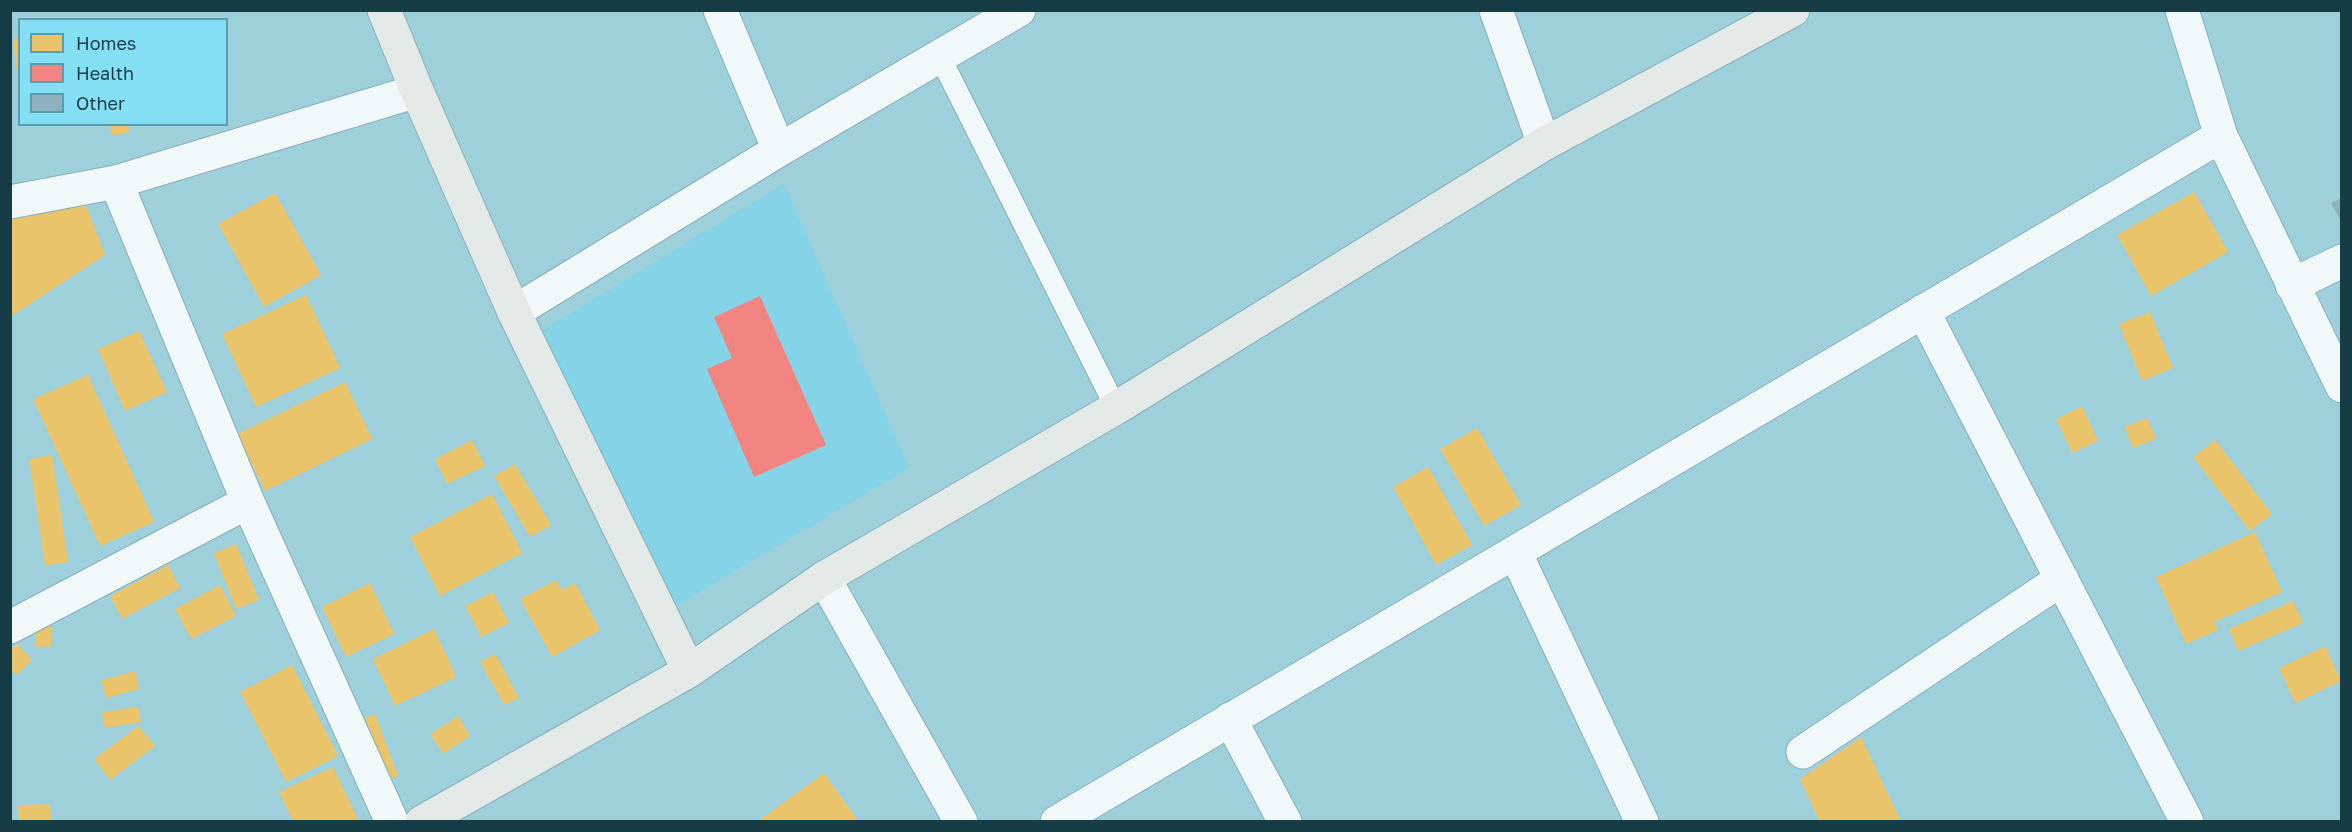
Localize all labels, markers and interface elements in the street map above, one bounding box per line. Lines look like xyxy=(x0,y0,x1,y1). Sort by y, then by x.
legend xyxy=(18,18,228,126)
text: Homes xyxy=(76,32,136,54)
text: Health xyxy=(76,62,134,84)
text: Other xyxy=(76,92,125,114)

